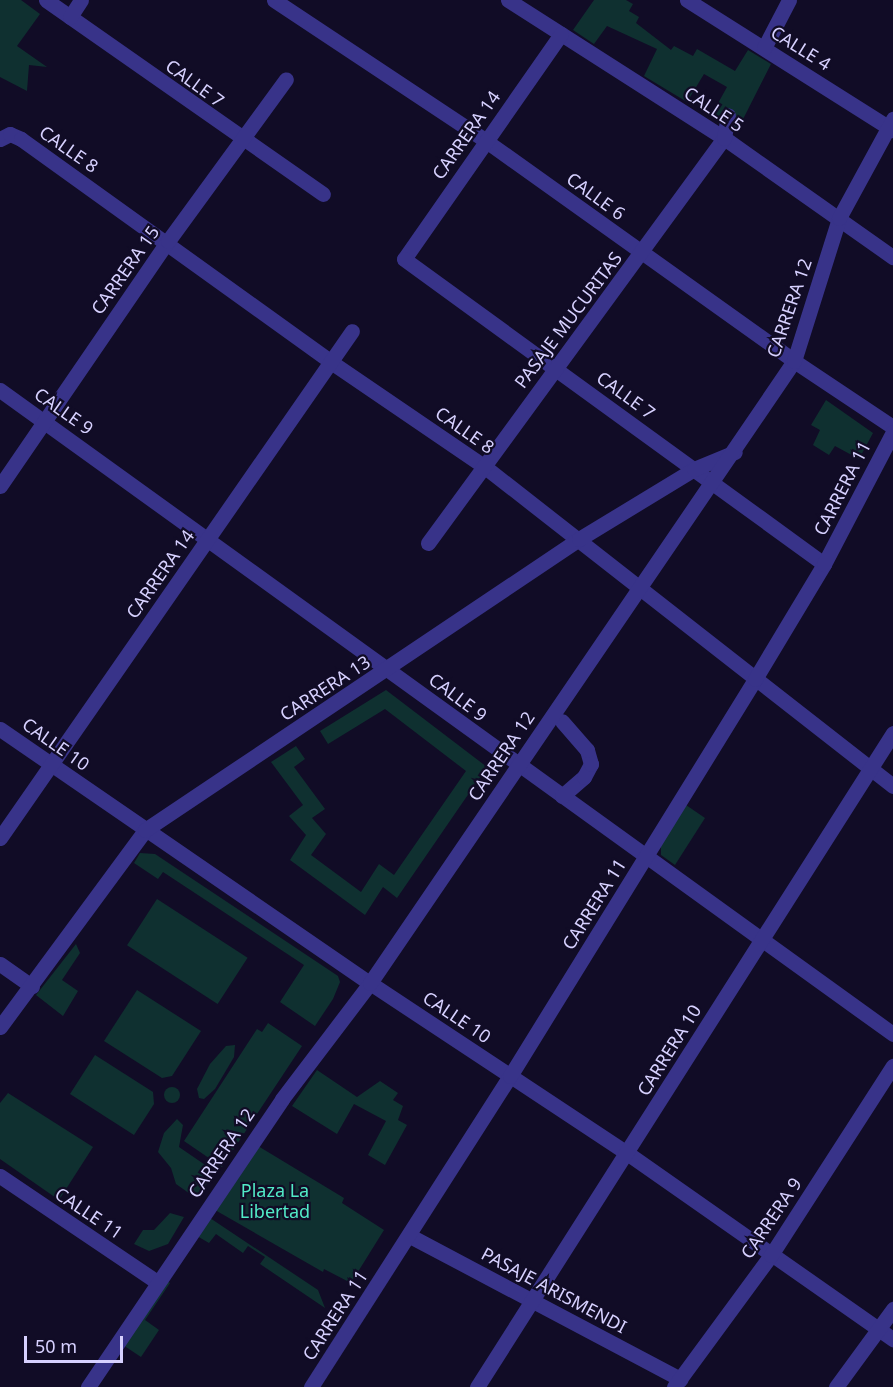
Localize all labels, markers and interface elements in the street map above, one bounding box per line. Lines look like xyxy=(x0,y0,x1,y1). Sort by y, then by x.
street label: CALLE 4 xyxy=(767,21,835,75)
street label: CALLE 7 xyxy=(162,55,228,111)
street label: CALLE 5 xyxy=(680,82,748,136)
street label: CARRERA 14 xyxy=(428,87,504,183)
street label: CALLE 8 xyxy=(35,121,103,177)
street label: CALLE 6 xyxy=(563,168,629,224)
street label: CARRERA 15 xyxy=(87,222,163,318)
street label: PASAJE MUCURITAS xyxy=(510,248,626,392)
street label: CARRERA 12 xyxy=(762,256,816,360)
street label: CALLE 7 xyxy=(593,367,659,423)
street label: CALLE 9 xyxy=(30,383,98,439)
street label: CALLE 8 xyxy=(431,402,499,458)
street label: CARRERA 11 xyxy=(809,437,875,539)
street label: CARRERA 14 xyxy=(122,526,198,622)
street label: CARRERA 13 xyxy=(276,651,374,725)
street label: CALLE 9 xyxy=(425,668,491,726)
street label: CARRERA 12 xyxy=(463,707,539,805)
street label: CALLE 10 xyxy=(18,713,94,775)
street label: CARRERA 11 xyxy=(557,854,631,954)
street label: CALLE 10 xyxy=(419,987,495,1047)
street label: CARRERA 10 xyxy=(632,1000,706,1100)
street label: CARRERA 12 xyxy=(183,1104,259,1202)
street label: CARRERA 9 xyxy=(736,1173,806,1263)
park label: Plaza La Libertad xyxy=(240,1180,310,1222)
street label: CALLE 11 xyxy=(51,1183,127,1243)
street label: PASAJE ARISMENDI xyxy=(478,1243,630,1337)
street label: CARRERA 11 xyxy=(298,1266,372,1364)
scale bar xyxy=(27,1324,126,1362)
text: 50 m xyxy=(35,1334,77,1358)

